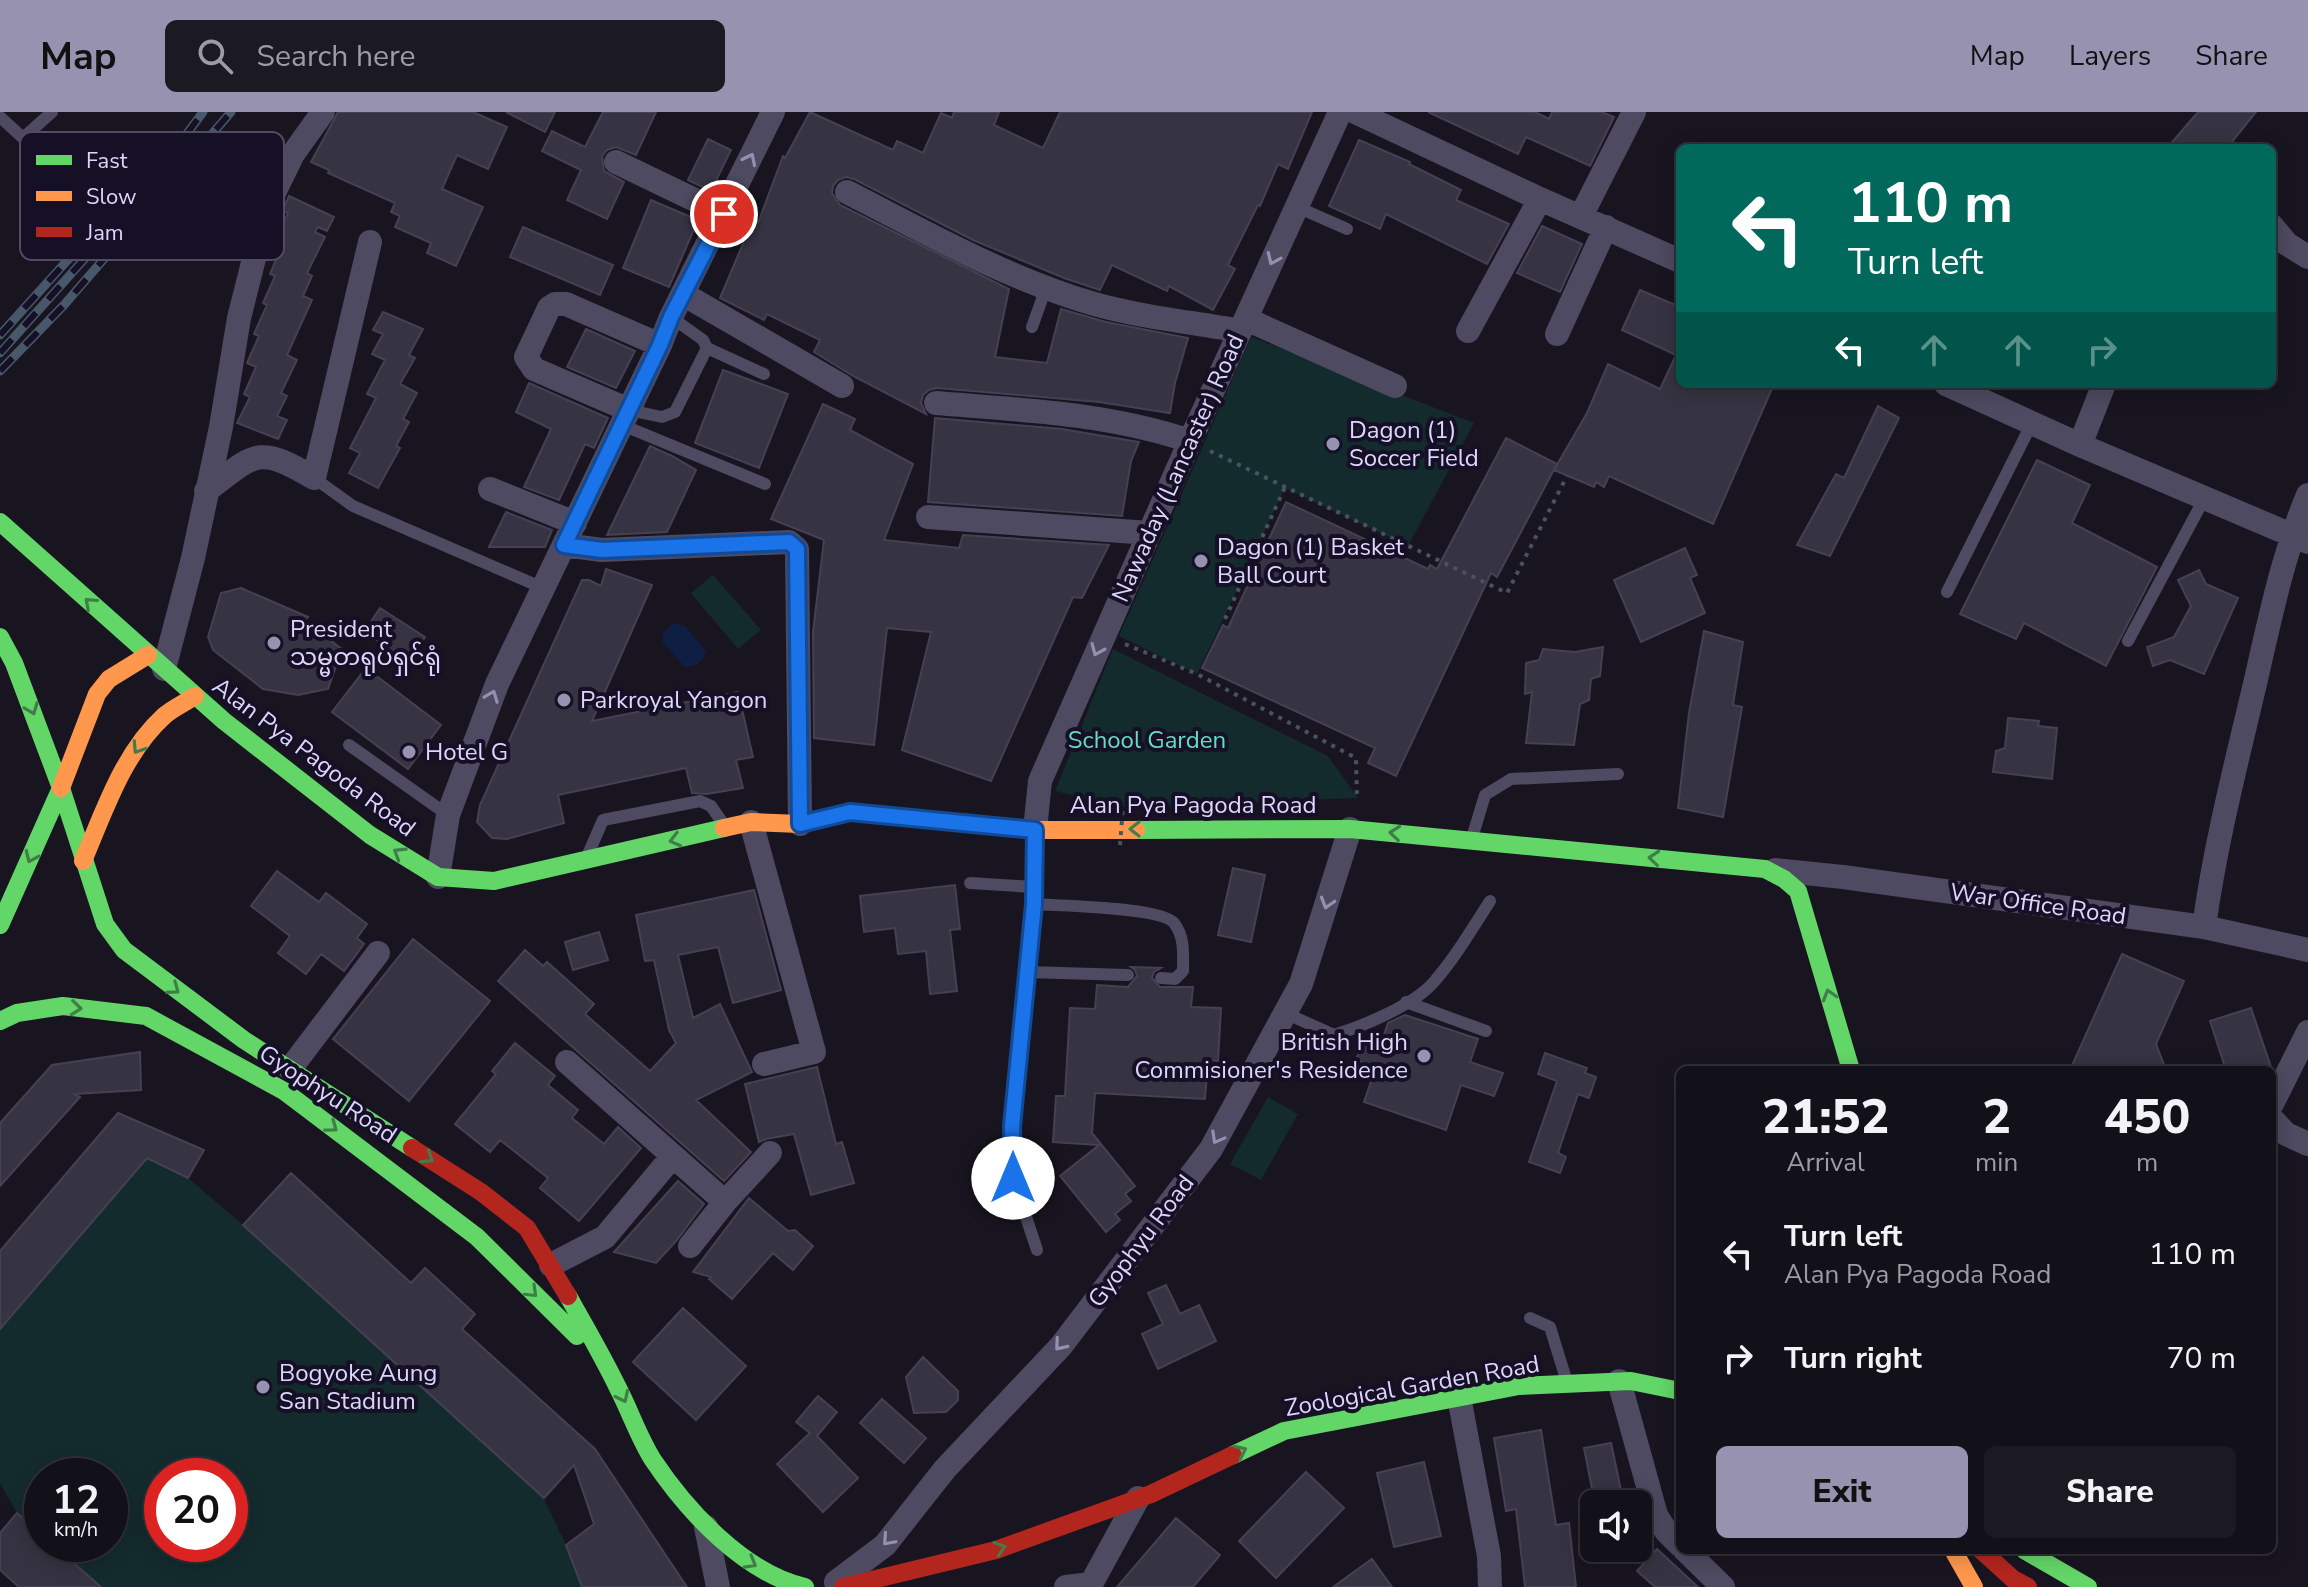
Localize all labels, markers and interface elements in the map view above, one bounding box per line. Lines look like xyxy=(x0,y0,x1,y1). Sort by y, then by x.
search box xyxy=(165,20,725,92)
text: Map xyxy=(40,31,117,82)
icon: search xyxy=(193,34,237,78)
text: Search here xyxy=(257,36,416,77)
text: Map xyxy=(1970,37,2025,75)
text: Layers xyxy=(2069,37,2151,75)
text: Share xyxy=(2195,37,2268,75)
legend xyxy=(20,132,284,260)
text: Fast xyxy=(86,146,128,176)
one-way arrow xyxy=(741,153,756,168)
text: 110 m xyxy=(1848,165,2013,242)
icon: left xyxy=(1716,176,1820,280)
pin xyxy=(690,180,758,248)
text: Slow xyxy=(86,182,137,212)
icon: arrive xyxy=(702,192,746,236)
text: Jam xyxy=(85,218,124,248)
text: Turn left xyxy=(1848,238,1983,287)
one-way arrow xyxy=(1266,251,1282,266)
icon: left xyxy=(1828,328,1872,372)
icon: ahead xyxy=(1912,328,1956,372)
icon: ahead xyxy=(1996,328,2040,372)
icon: right xyxy=(2080,328,2124,372)
street label: Nawaday (Lancaster) Road xyxy=(1104,329,1252,607)
place label: Dagon (1) Soccer Field xyxy=(1349,414,1479,474)
marker: Dagon (1) Soccer Field xyxy=(1324,435,1342,453)
place label: Dagon (1) Basket Ball Court xyxy=(1217,531,1404,591)
marker: Dagon (1) Basket Ball Court xyxy=(1192,552,1210,570)
one-way arrow xyxy=(85,599,100,613)
place label: President သမ္မတရုပ်ရှင်ရုံ xyxy=(290,613,441,677)
marker: President သမ္မတရုပ်ရှင်ရုံ xyxy=(265,634,283,652)
one-way arrow xyxy=(1090,641,1106,656)
street label: Alan Pya Pagoda Road xyxy=(206,670,422,844)
place label: Parkroyal Yangon xyxy=(580,684,767,716)
one-way arrow xyxy=(482,690,499,704)
marker: Parkroyal Yangon xyxy=(555,691,573,709)
one-way arrow xyxy=(22,701,39,715)
park label: School Garden xyxy=(1068,724,1226,756)
place label: Hotel G xyxy=(425,736,508,768)
one-way arrow xyxy=(133,739,148,754)
marker: Hotel G xyxy=(400,743,418,761)
street label: Alan Pya Pagoda Road xyxy=(1070,789,1316,821)
one-way arrow xyxy=(1128,820,1141,838)
one-way arrow xyxy=(1388,825,1401,842)
one-way arrow xyxy=(669,831,683,848)
one-way arrow xyxy=(393,847,408,862)
one-way arrow xyxy=(25,849,41,863)
one-way arrow xyxy=(1647,850,1660,867)
street label: War Office Road xyxy=(1948,876,2128,932)
one-way arrow xyxy=(1320,896,1336,910)
one-way arrow xyxy=(166,979,180,994)
one-way arrow xyxy=(1822,989,1838,1003)
one-way arrow xyxy=(70,999,83,1016)
place label: British High Commisioner's Residence xyxy=(1135,1026,1408,1086)
street label: Gyophyu Road xyxy=(253,1037,403,1151)
marker: British High Commisioner's Residence xyxy=(1415,1047,1433,1065)
text: 21:52 xyxy=(1762,1084,1889,1150)
text: 2 xyxy=(1982,1084,2011,1150)
text: 450 xyxy=(2104,1084,2190,1150)
one-way arrow xyxy=(323,1117,338,1132)
one-way arrow xyxy=(1211,1129,1227,1144)
position arrow xyxy=(971,1136,1055,1220)
text: Arrival xyxy=(1786,1145,1865,1180)
text: min xyxy=(1975,1145,2018,1180)
text: m xyxy=(2136,1145,2158,1180)
one-way arrow xyxy=(419,1149,434,1164)
street label: Gyophyu Road xyxy=(1081,1168,1201,1314)
text: Turn left xyxy=(1784,1216,1902,1257)
icon: left xyxy=(1716,1232,1760,1276)
text: 110 m xyxy=(2149,1234,2236,1275)
text: Alan Pya Pagoda Road xyxy=(1784,1257,2051,1292)
one-way arrow xyxy=(523,1283,537,1297)
one-way arrow xyxy=(1056,1336,1070,1351)
icon: right xyxy=(1716,1336,1760,1380)
text: Turn right xyxy=(1784,1338,1922,1379)
text: 70 m xyxy=(2167,1338,2236,1379)
street label: Zoological Garden Road xyxy=(1282,1348,1542,1424)
place label: Bogyoke Aung San Stadium xyxy=(279,1357,437,1417)
marker: Bogyoke Aung San Stadium xyxy=(254,1378,272,1396)
one-way arrow xyxy=(613,1389,629,1404)
one-way arrow xyxy=(1233,1445,1248,1461)
button: Exit xyxy=(1716,1446,1968,1538)
button: Share xyxy=(1984,1446,2236,1538)
speed limit sign: 20 xyxy=(144,1458,248,1562)
text: 12 xyxy=(52,1473,100,1527)
map controls xyxy=(1580,1490,1652,1562)
button: sound xyxy=(1580,1490,1652,1562)
text: km/h xyxy=(54,1516,98,1543)
one-way arrow xyxy=(883,1530,898,1545)
one-way arrow xyxy=(993,1541,1007,1557)
one-way arrow xyxy=(742,1553,757,1569)

